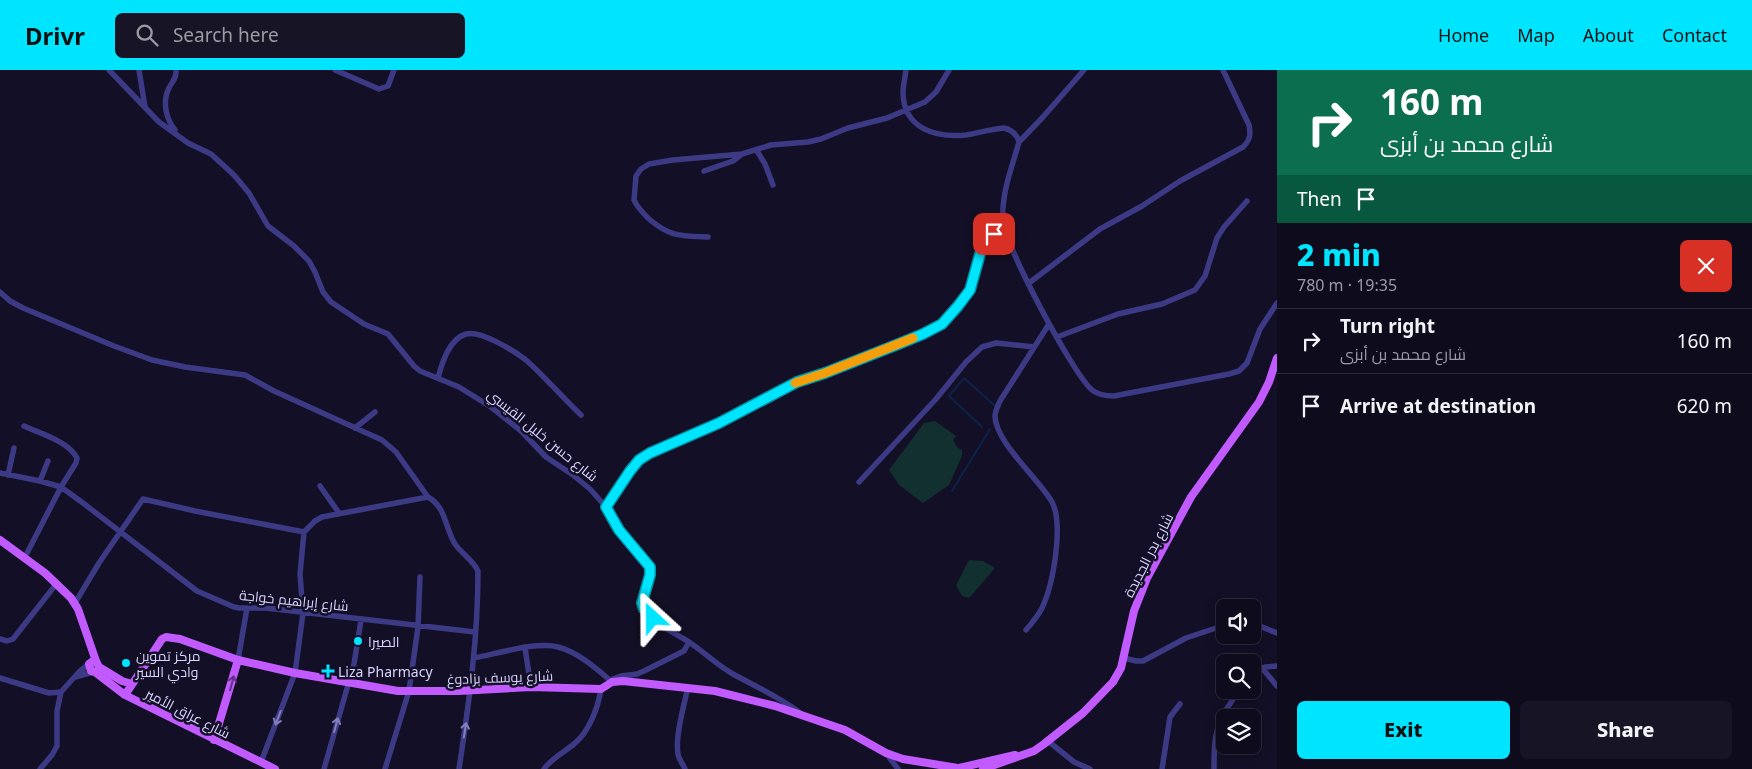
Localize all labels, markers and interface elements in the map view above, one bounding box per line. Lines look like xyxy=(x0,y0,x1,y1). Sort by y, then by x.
search box xyxy=(115,13,465,58)
text: Drivr xyxy=(25,19,85,52)
icon: search xyxy=(133,21,161,49)
text: Search here xyxy=(173,22,279,48)
text: Home xyxy=(1438,23,1489,47)
text: Map xyxy=(1517,23,1555,47)
text: About xyxy=(1583,23,1634,47)
text: Contact xyxy=(1662,23,1727,47)
text: 160 m xyxy=(1380,78,1483,125)
icon: right xyxy=(1297,90,1362,155)
text: شارع محمد بن أبزى xyxy=(1380,128,1553,158)
icon: arrive xyxy=(1352,185,1380,213)
text: Then xyxy=(1297,186,1342,212)
pin xyxy=(973,213,1015,255)
icon: arrive xyxy=(980,220,1008,248)
text: 2 min xyxy=(1297,234,1381,275)
button: close xyxy=(1680,240,1732,292)
text: 780 m · 19:35 xyxy=(1297,274,1397,296)
text: Turn right xyxy=(1340,313,1435,339)
icon: right xyxy=(1297,327,1325,355)
text: 160 m xyxy=(1677,328,1732,354)
text: شارع محمد بن أبزى xyxy=(1340,343,1466,365)
street label: شارع حسن خليل القيسي xyxy=(482,384,602,487)
icon: arrive xyxy=(1297,392,1325,420)
text: Arrive at destination xyxy=(1340,393,1536,419)
text: 620 m xyxy=(1677,393,1732,419)
street label: شارع بدر الجديدة xyxy=(1119,510,1177,600)
street label: شارع إبراهيم خواجة xyxy=(238,585,350,616)
position arrow xyxy=(626,591,678,643)
map controls xyxy=(1216,599,1261,754)
button: sound xyxy=(1216,599,1261,644)
place label: الصيرا xyxy=(368,632,400,651)
marker: الصيرا xyxy=(352,635,364,647)
place label: مركز تموين وادي السير xyxy=(135,646,201,684)
button: search xyxy=(1216,654,1261,699)
marker: مركز تموين وادي السير xyxy=(120,657,132,669)
place label: Liza Pharmacy xyxy=(338,662,433,681)
marker: Liza Pharmacy xyxy=(322,665,334,677)
street label: شارع يوسف بزادوغ xyxy=(446,666,554,688)
one-way arrow xyxy=(227,676,237,692)
street label: شارع عراق الأمير xyxy=(141,683,234,743)
button: Exit xyxy=(1297,701,1510,759)
button: Share xyxy=(1520,701,1732,759)
button: layers xyxy=(1216,709,1261,754)
one-way arrow xyxy=(273,710,282,725)
one-way arrow xyxy=(332,718,342,734)
one-way arrow xyxy=(461,722,471,738)

